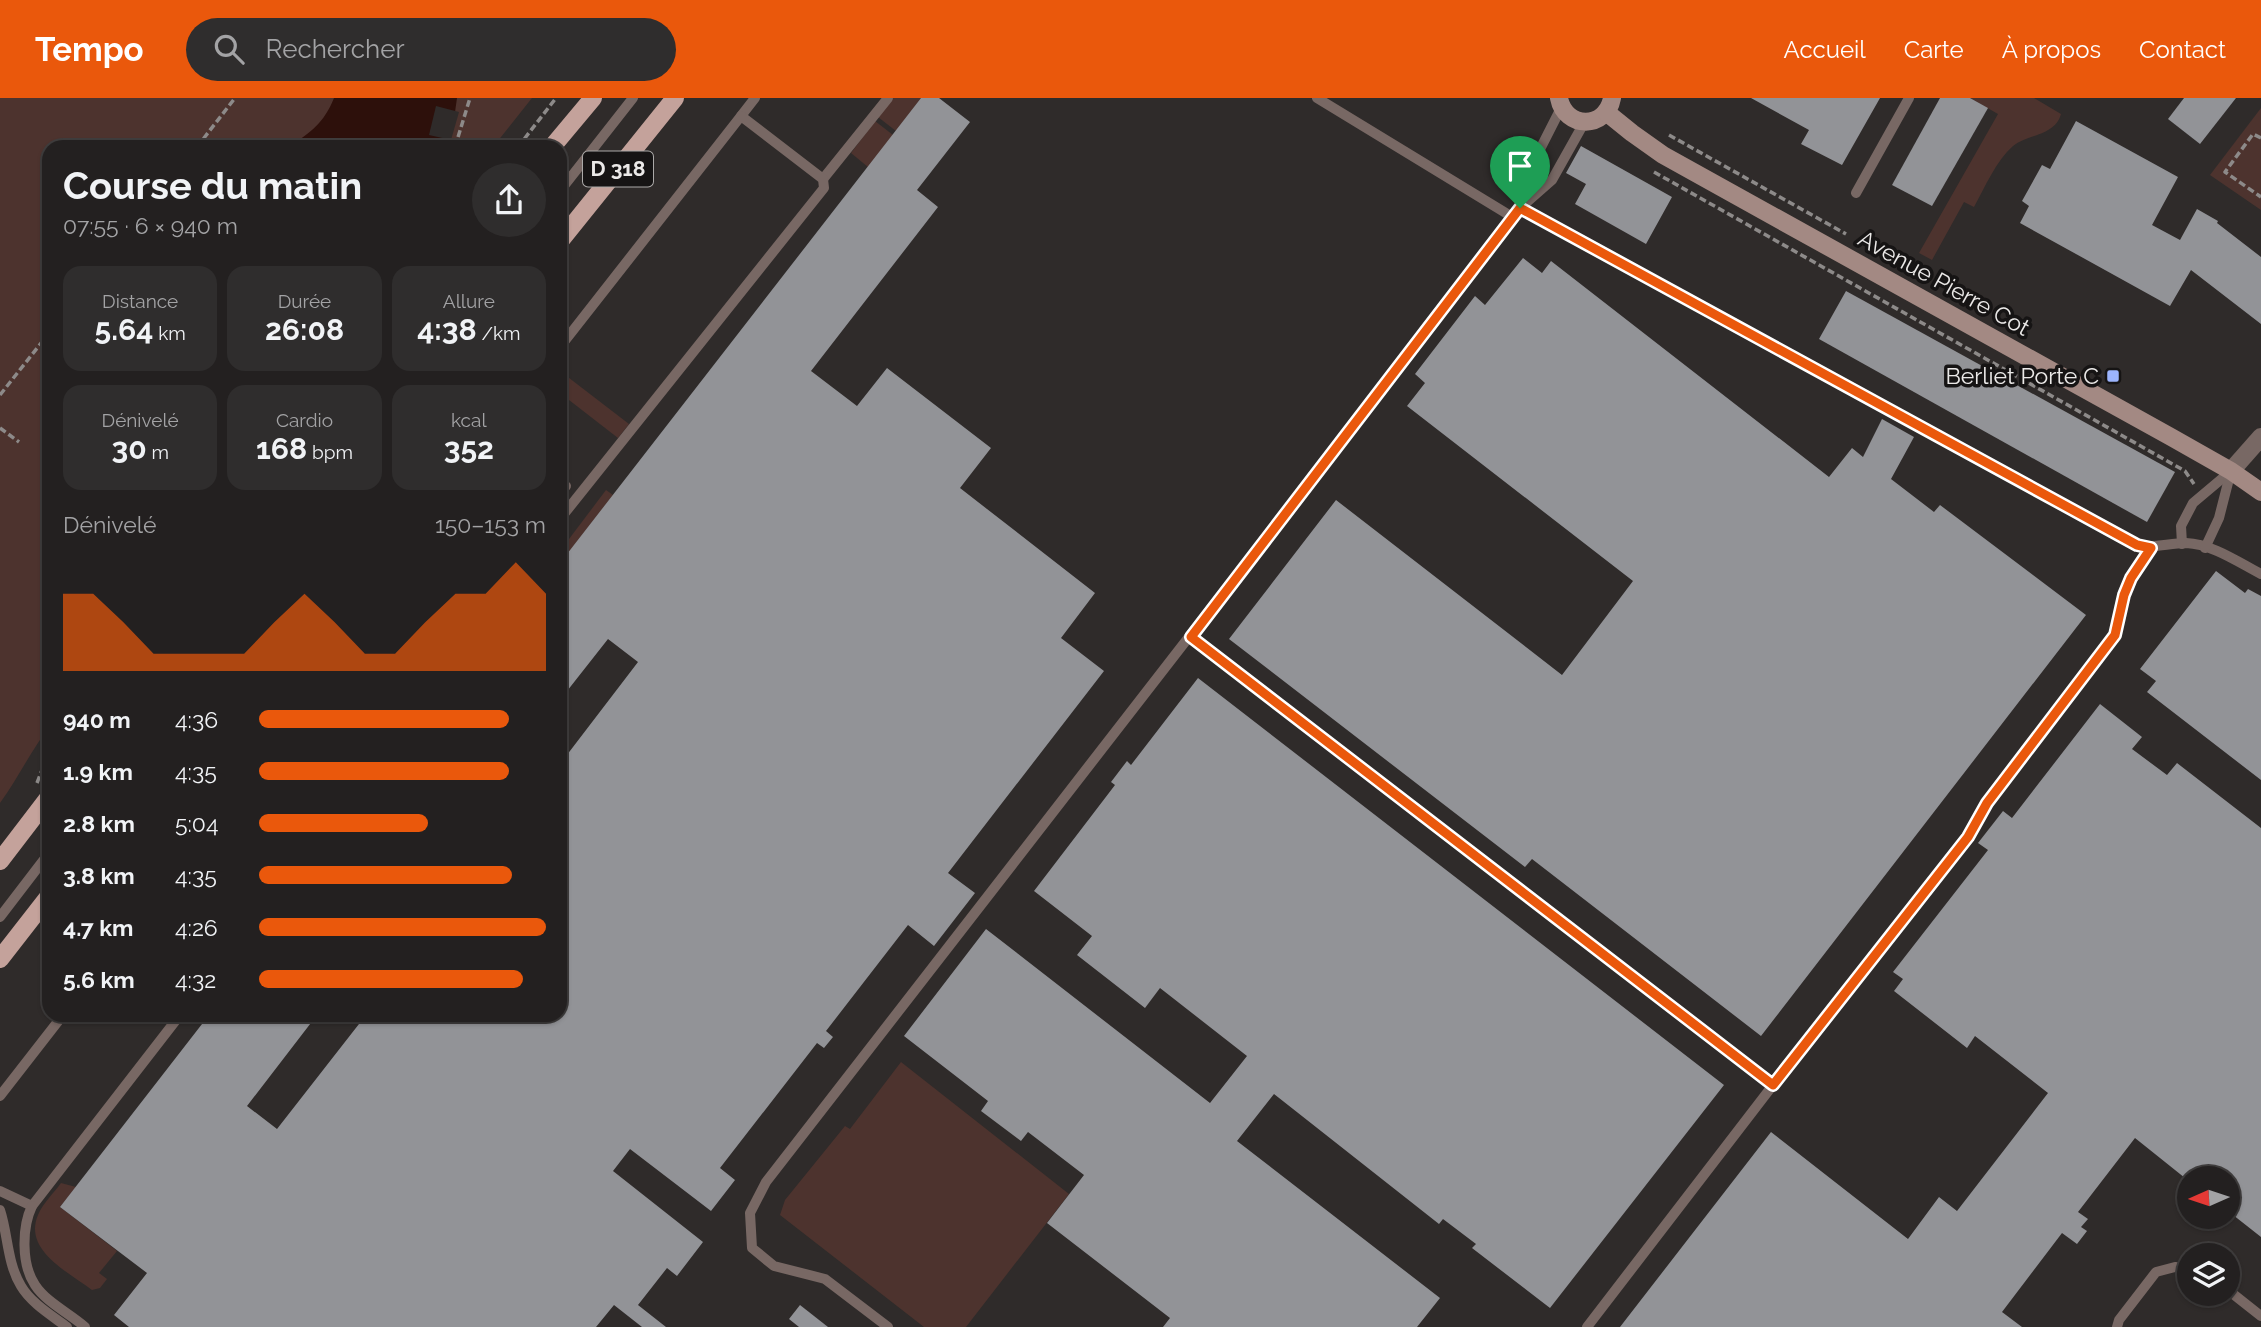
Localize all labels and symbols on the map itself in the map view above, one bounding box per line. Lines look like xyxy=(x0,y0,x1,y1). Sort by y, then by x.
pin xyxy=(1490,136,1550,208)
road number: D 318 xyxy=(583,152,653,186)
street label: Avenue Pierre Cot xyxy=(1854,224,2035,341)
place label: Berliet Porte C xyxy=(1945,362,2099,389)
marker: Berliet Porte C xyxy=(2105,368,2121,384)
north arrow xyxy=(2177,1166,2240,1228)

